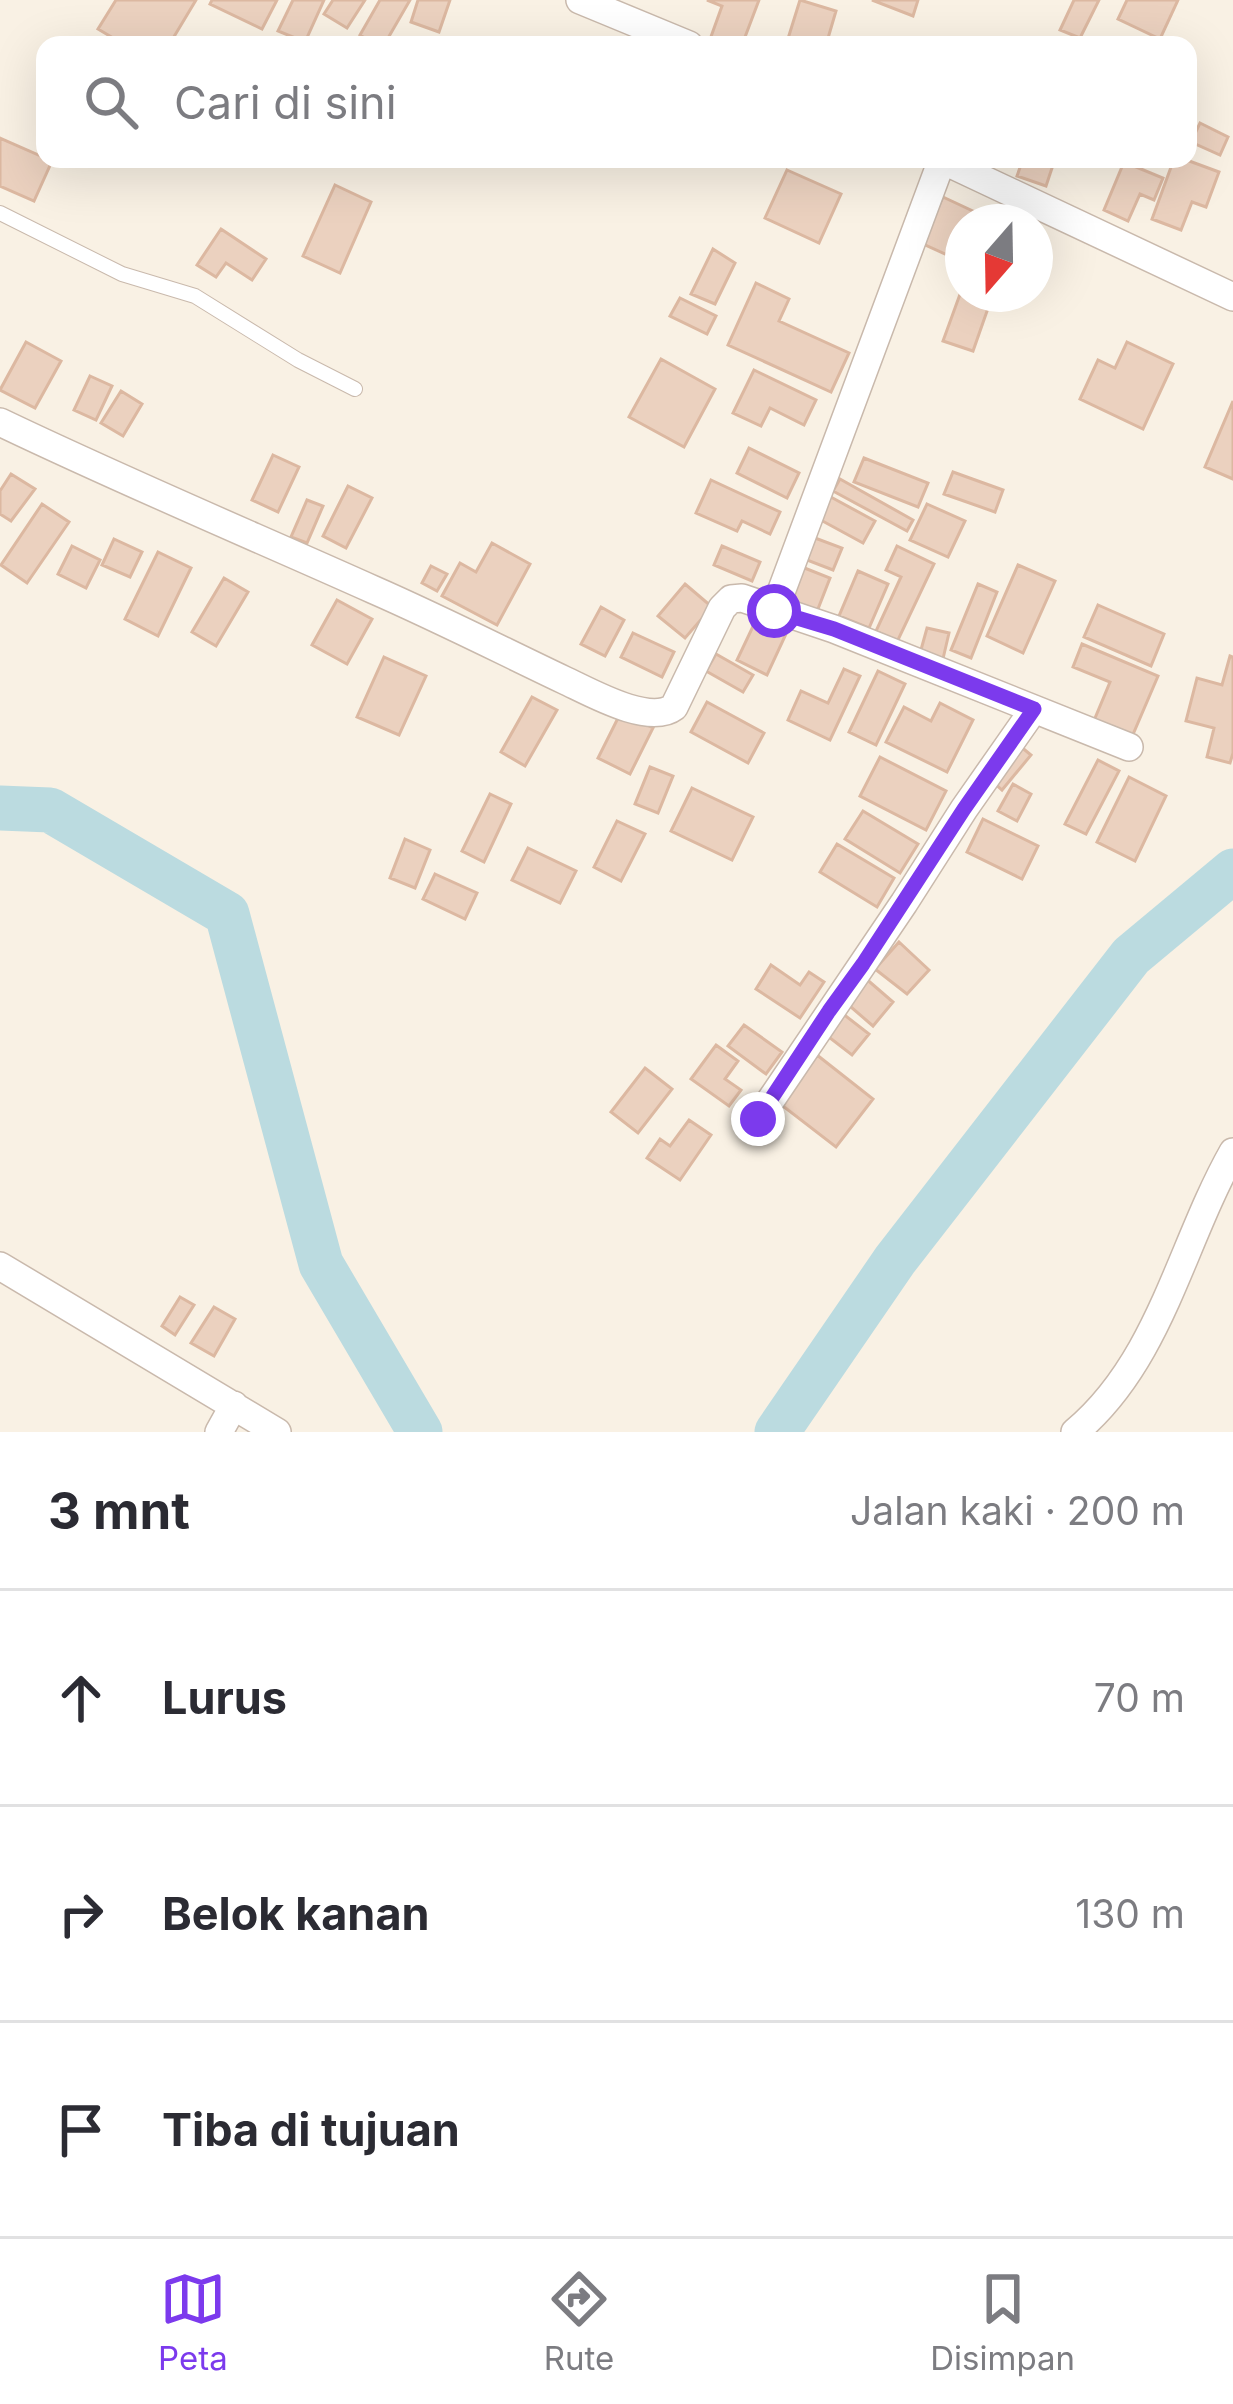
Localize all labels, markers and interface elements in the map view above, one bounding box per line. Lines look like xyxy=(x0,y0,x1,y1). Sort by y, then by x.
search box xyxy=(36,36,1197,168)
icon: search xyxy=(78,69,144,135)
text: Cari di sini xyxy=(174,75,397,130)
north arrow xyxy=(945,204,1053,312)
route start xyxy=(747,584,801,638)
route end xyxy=(731,1092,785,1146)
text: 3 mnt xyxy=(48,1480,190,1541)
text: Jalan kaki · 200 m xyxy=(850,1487,1185,1534)
icon: ahead xyxy=(48,1665,114,1731)
text: Lurus xyxy=(162,1670,287,1725)
text: 70 m xyxy=(1094,1674,1185,1721)
icon: right xyxy=(48,1881,114,1947)
text: Belok kanan xyxy=(162,1886,430,1941)
text: 130 m xyxy=(1075,1890,1185,1937)
icon: arrive xyxy=(48,2097,114,2163)
text: Tiba di tujuan xyxy=(162,2102,460,2157)
tab: Peta xyxy=(158,2266,228,2378)
tab: Rute xyxy=(544,2266,614,2378)
tab: Disimpan xyxy=(930,2266,1075,2378)

